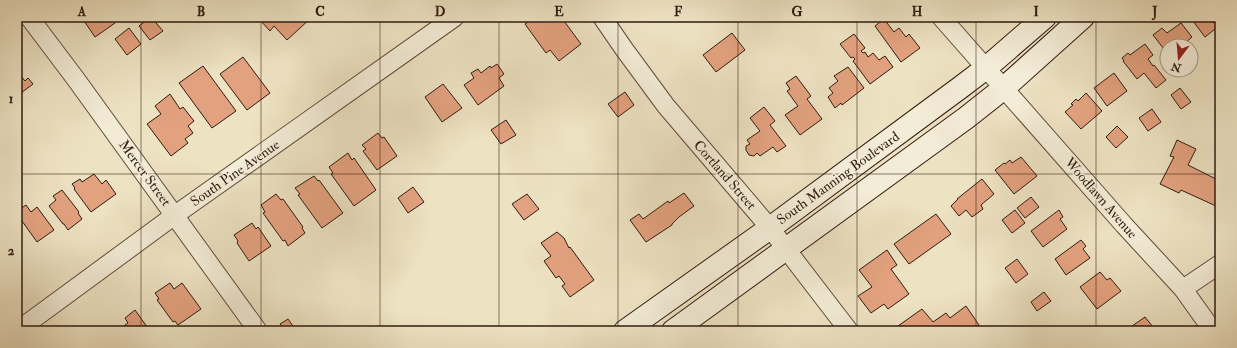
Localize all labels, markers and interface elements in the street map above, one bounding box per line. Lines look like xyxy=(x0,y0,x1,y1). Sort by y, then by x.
text: A xyxy=(77,4,87,20)
text: B xyxy=(197,4,205,20)
text: C xyxy=(315,4,325,20)
text: D xyxy=(435,4,446,20)
text: E xyxy=(554,4,564,20)
text: F xyxy=(674,4,683,20)
text: G xyxy=(792,4,803,20)
text: H xyxy=(912,4,923,20)
text: I xyxy=(1033,4,1039,20)
text: J xyxy=(1151,4,1158,21)
north arrow xyxy=(1159,38,1199,78)
text: N xyxy=(1169,59,1184,75)
text: 1 xyxy=(9,91,14,107)
street label: South Manning Boulevard xyxy=(773,128,903,228)
street label: South Pine Avenue xyxy=(187,136,283,210)
street label: Mercer Street xyxy=(115,137,175,210)
street label: Cortland Street xyxy=(690,137,760,214)
street label: Woodlawn Avenue xyxy=(1061,153,1141,242)
text: 2 xyxy=(8,243,15,259)

